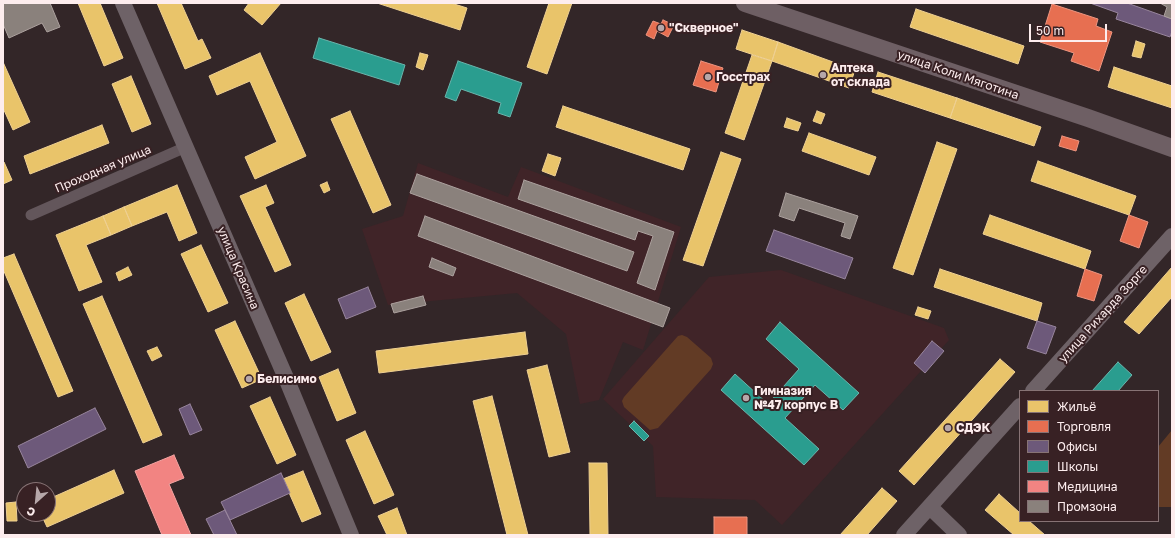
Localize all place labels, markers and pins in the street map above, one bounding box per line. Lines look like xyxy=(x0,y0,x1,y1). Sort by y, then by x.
place label: "Скверное" xyxy=(669,21,738,35)
marker: "Скверное" xyxy=(656,23,666,33)
place label: Аптека от склада xyxy=(831,61,890,89)
place label: Госстрах xyxy=(716,70,770,84)
marker: Аптека от склада xyxy=(818,70,828,80)
marker: Госстрах xyxy=(703,72,713,82)
place label: Белисимо xyxy=(257,372,317,386)
marker: Белисимо xyxy=(244,374,254,384)
place label: Гимназия №47 корпус В xyxy=(754,384,838,412)
marker: Гимназия №47 корпус В xyxy=(741,393,751,403)
place label: СДЭК xyxy=(956,421,990,435)
marker: СДЭК xyxy=(943,423,953,433)

